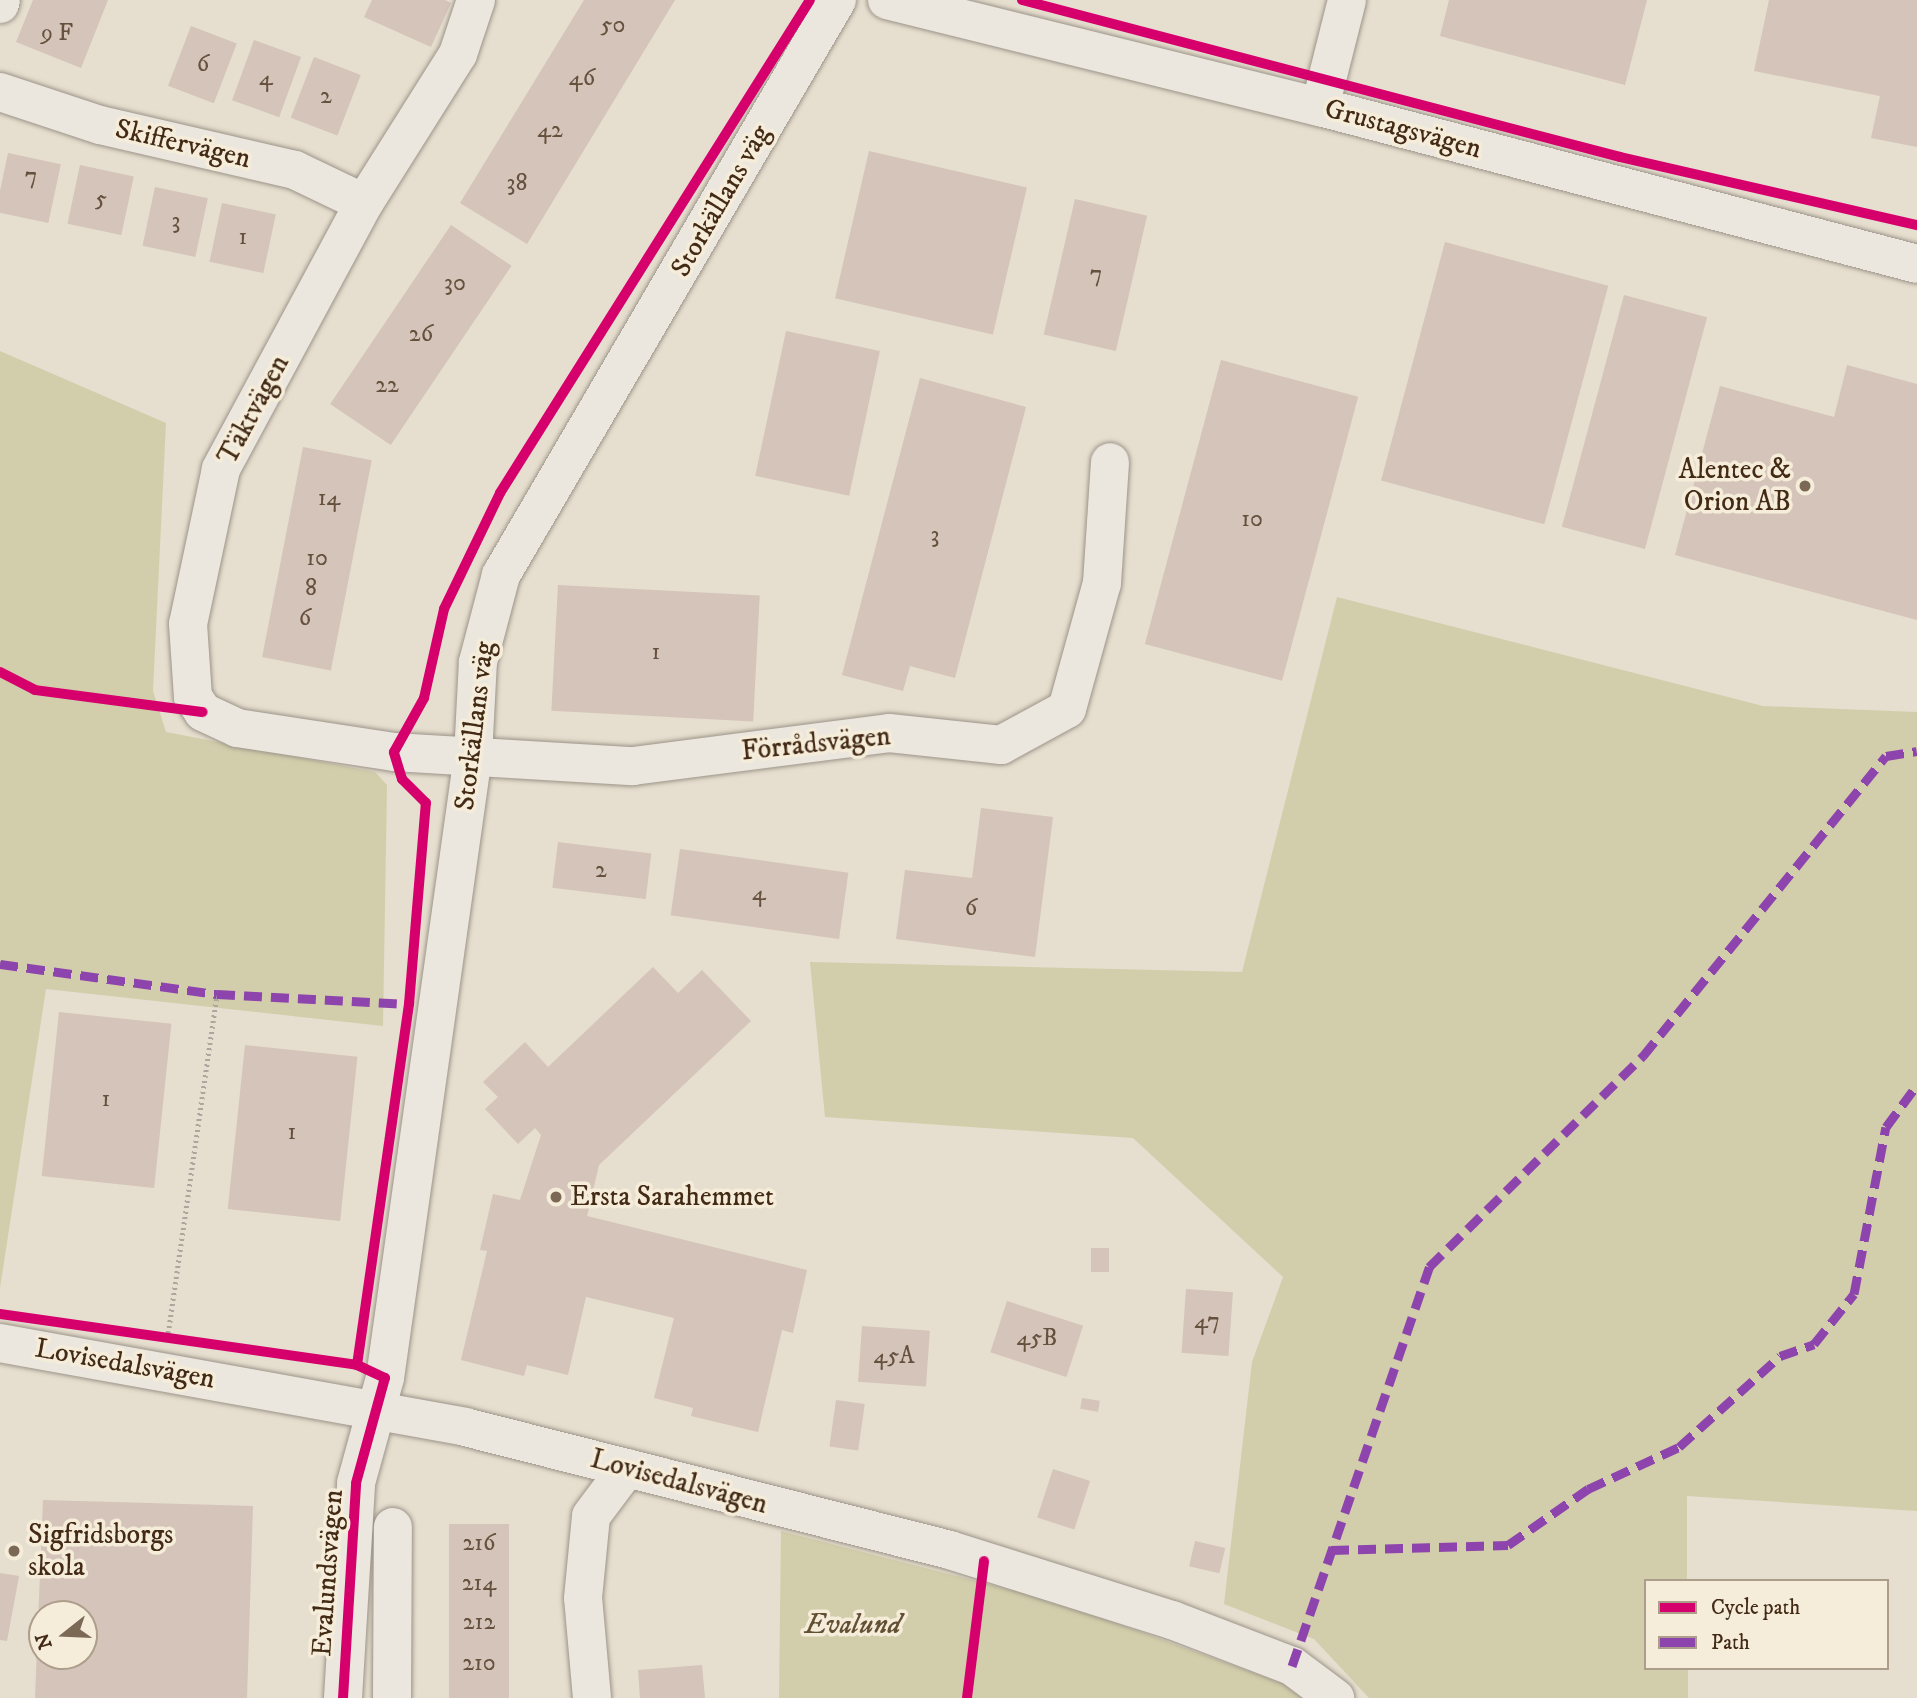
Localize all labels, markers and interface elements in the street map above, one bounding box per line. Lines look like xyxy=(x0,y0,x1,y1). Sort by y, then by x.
house number: 50 xyxy=(601,12,625,40)
house number: 9 F xyxy=(41,20,73,48)
house number: 6 xyxy=(197,51,209,79)
house number: 4 xyxy=(259,65,273,93)
house number: 46 xyxy=(569,65,595,93)
house number: 2 xyxy=(320,83,332,111)
street label: Grustagsvägen xyxy=(1321,92,1485,166)
street label: Skiffervägen xyxy=(112,112,254,176)
house number: 42 xyxy=(537,117,563,145)
street label: Storkällans väg xyxy=(664,119,778,283)
house number: 7 xyxy=(25,163,37,191)
house number: 38 xyxy=(507,170,527,198)
house number: 5 xyxy=(95,186,107,214)
house number: 3 xyxy=(172,208,180,236)
house number: 1 xyxy=(239,224,247,252)
house number: 7 xyxy=(1090,261,1102,289)
house number: 30 xyxy=(444,270,466,298)
house number: 26 xyxy=(409,321,433,349)
street label: Täktvägen xyxy=(211,349,297,471)
house number: 22 xyxy=(375,372,399,400)
place label: Alentec & Orion AB xyxy=(1679,453,1791,519)
marker: Alentec & Orion AB xyxy=(1797,478,1813,494)
house number: 14 xyxy=(318,485,340,513)
house number: 10 xyxy=(1241,506,1263,534)
house number: 3 xyxy=(931,522,939,550)
house number: 10 xyxy=(306,545,328,573)
house number: 8 xyxy=(305,575,317,603)
house number: 6 xyxy=(299,605,311,633)
house number: 1 xyxy=(652,639,660,667)
street label: Storkällans väg xyxy=(448,640,502,812)
street label: Förrådsvägen xyxy=(740,719,892,769)
house number: 2 xyxy=(595,857,607,885)
house number: 4 xyxy=(752,880,766,908)
house number: 6 xyxy=(965,895,977,923)
house number: 1 xyxy=(102,1086,110,1114)
house number: 1 xyxy=(288,1119,296,1147)
place label: Ersta Sarahemmet xyxy=(570,1180,774,1214)
marker: Ersta Sarahemmet xyxy=(548,1189,564,1205)
house number: 47 xyxy=(1194,1308,1220,1336)
house number: 45B xyxy=(1017,1325,1057,1353)
street label: Lovisedalsvägen xyxy=(32,1332,218,1396)
house number: 45A xyxy=(874,1343,914,1371)
street label: Lovisedalsvägen xyxy=(587,1442,771,1522)
street label: Evalundsvägen xyxy=(305,1488,351,1658)
place label: Sigfridsborgs skola xyxy=(28,1518,173,1584)
house number: 216 xyxy=(462,1530,496,1558)
marker: Sigfridsborgs skola xyxy=(6,1543,22,1559)
house number: 214 xyxy=(462,1570,496,1598)
legend xyxy=(1644,1579,1889,1670)
text: Cycle path xyxy=(1711,1595,1800,1621)
north arrow xyxy=(28,1600,98,1670)
park label: Evalund xyxy=(805,1608,901,1642)
house number: 212 xyxy=(463,1609,495,1637)
text: N xyxy=(31,1630,58,1652)
text: Path xyxy=(1711,1630,1750,1656)
house number: 210 xyxy=(462,1650,496,1678)

